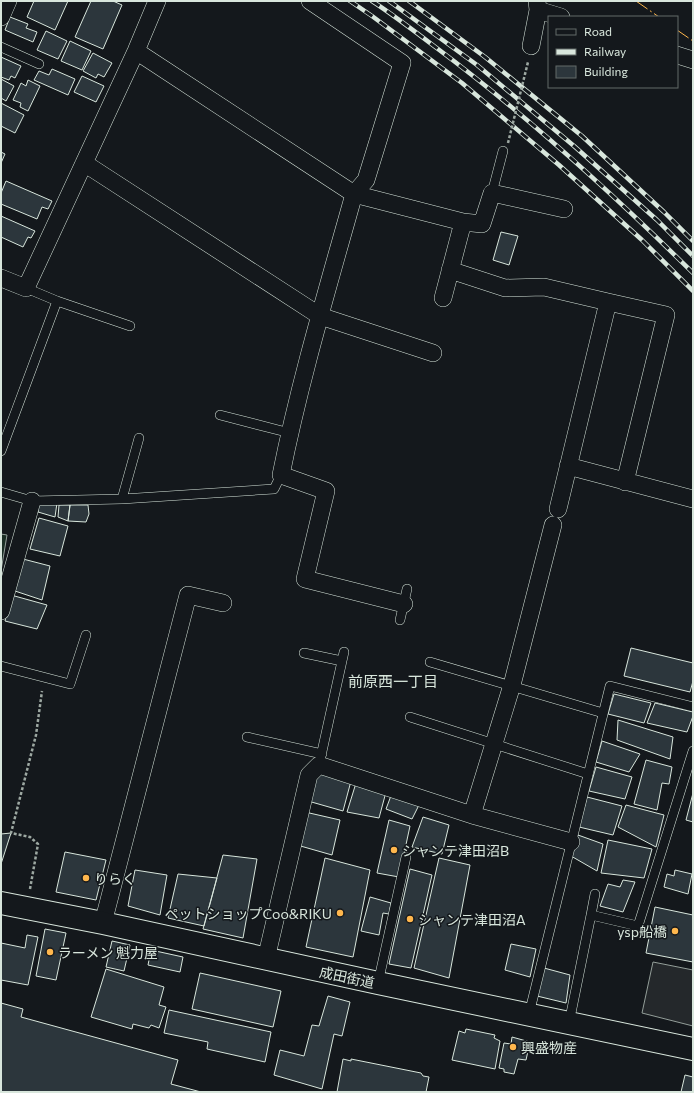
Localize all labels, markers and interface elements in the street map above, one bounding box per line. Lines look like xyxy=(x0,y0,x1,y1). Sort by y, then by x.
legend xyxy=(548,16,678,88)
text: Road xyxy=(584,24,612,38)
text: Railway xyxy=(584,44,626,58)
text: Building xyxy=(584,64,628,78)
district label: 前原西一丁目 xyxy=(348,672,438,690)
place label: シャンテ津田沼B xyxy=(402,842,509,859)
marker: シャンテ津田沼B xyxy=(389,845,399,855)
place label: りらく xyxy=(94,870,136,887)
marker: りらく xyxy=(81,873,91,883)
place label: ペットショップCoo&RIKU xyxy=(164,905,332,922)
marker: ペットショップCoo&RIKU xyxy=(335,908,345,918)
place label: シャンテ津田沼A xyxy=(418,911,526,928)
marker: シャンテ津田沼A xyxy=(405,914,415,924)
place label: ysp船橋 xyxy=(617,923,667,940)
marker: ysp船橋 xyxy=(670,926,680,936)
place label: ラーメン 魁力屋 xyxy=(58,944,158,961)
marker: ラーメン 魁力屋 xyxy=(45,947,55,957)
street label: 成田街道 xyxy=(318,963,376,991)
place label: 興盛物産 xyxy=(521,1039,577,1056)
marker: 興盛物産 xyxy=(508,1042,518,1052)

